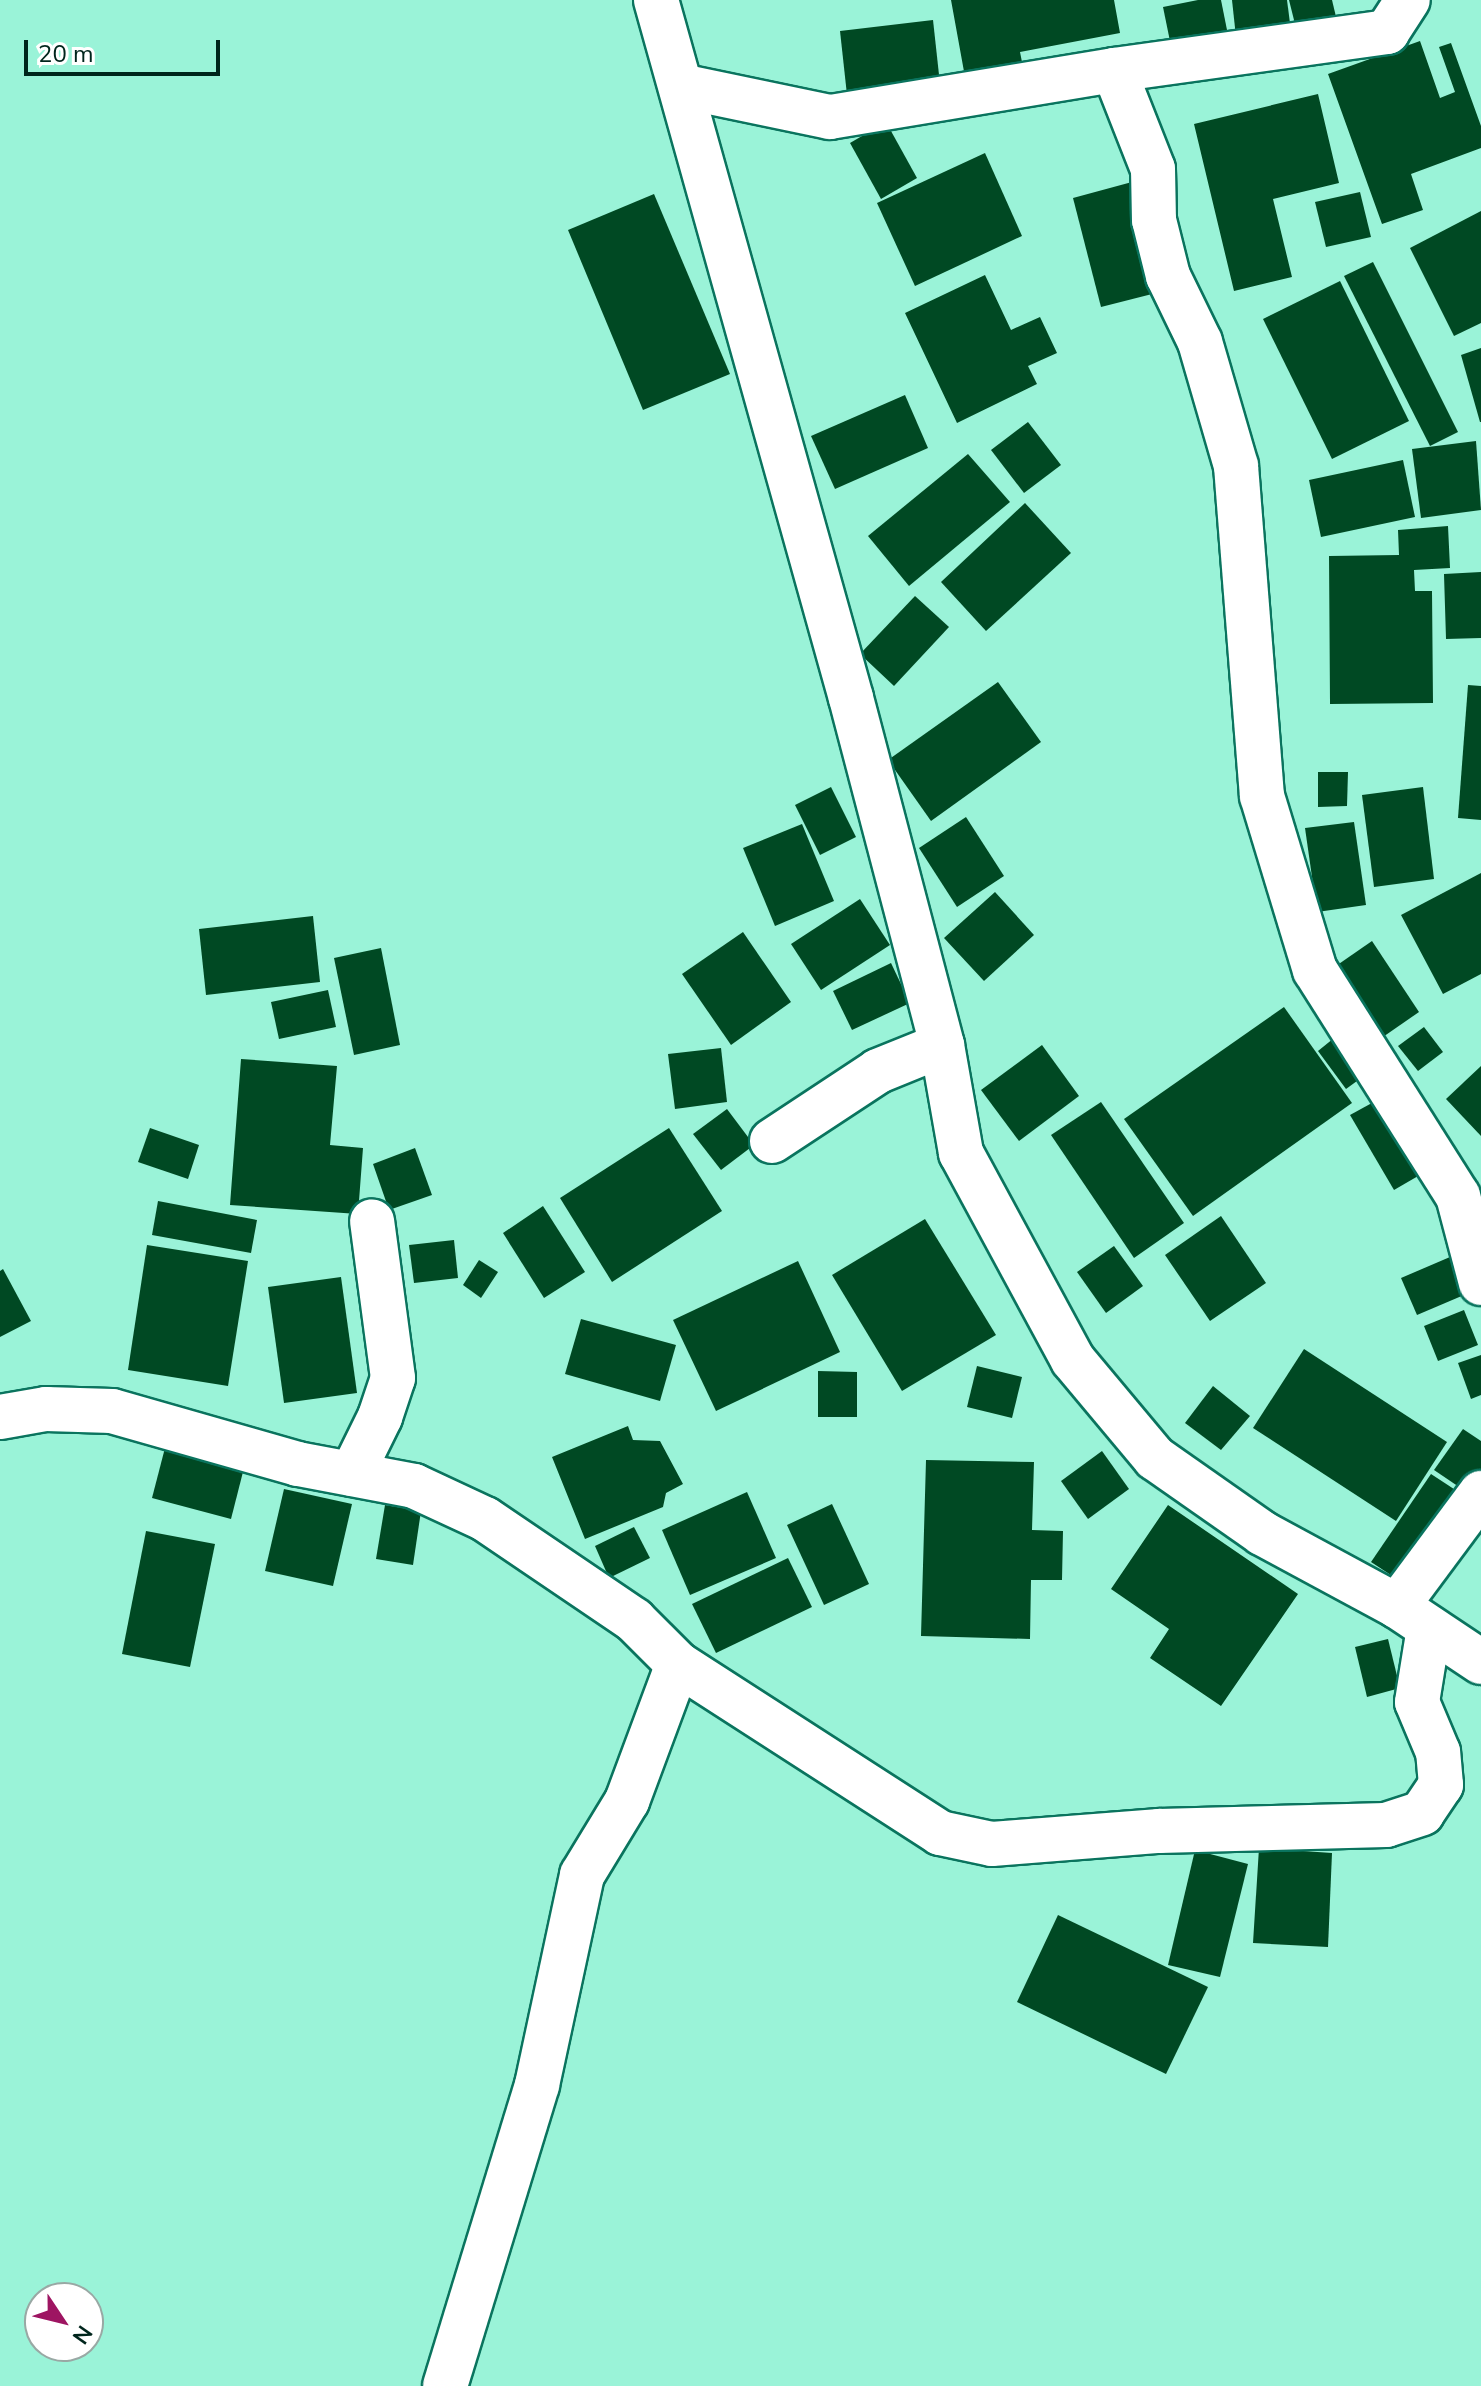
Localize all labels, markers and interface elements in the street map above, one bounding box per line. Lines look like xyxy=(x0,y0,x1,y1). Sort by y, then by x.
scale bar xyxy=(28,24,224,74)
text: 20 m xyxy=(38,38,94,70)
north arrow xyxy=(24,2282,104,2362)
text: N xyxy=(65,2319,99,2350)

